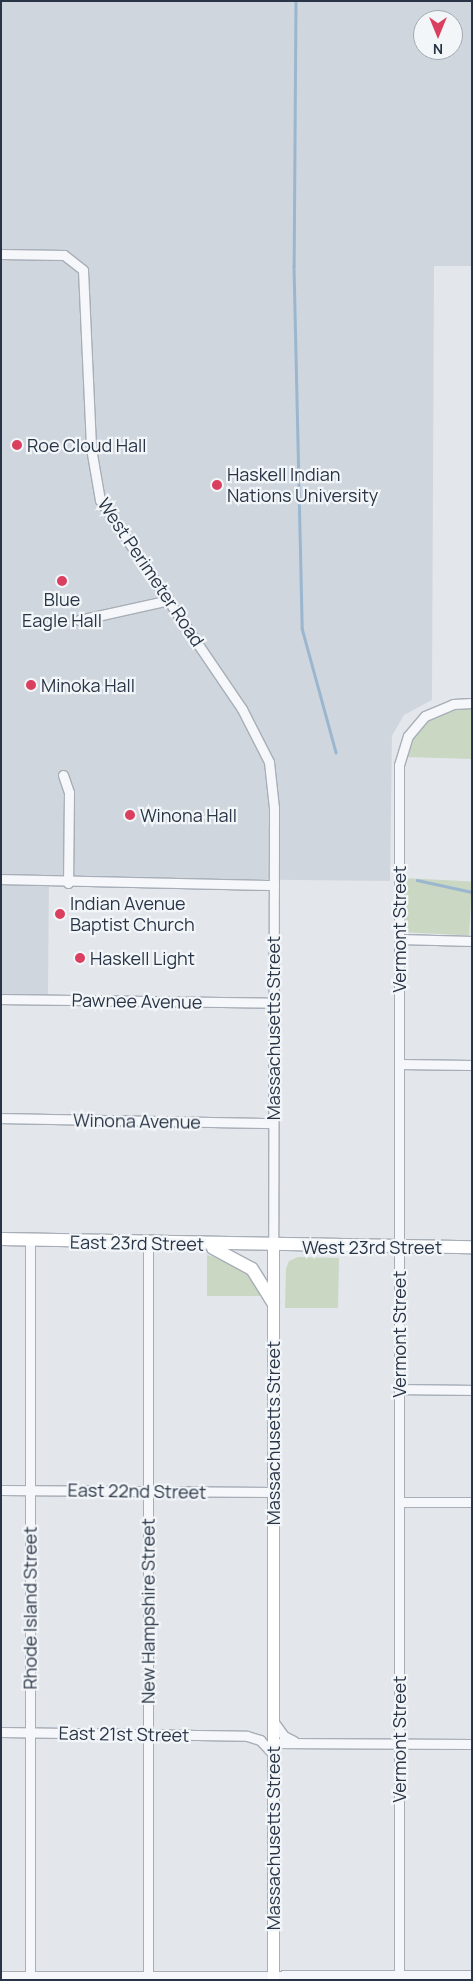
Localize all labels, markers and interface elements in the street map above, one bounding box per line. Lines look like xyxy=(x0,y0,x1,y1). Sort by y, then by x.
north arrow xyxy=(413,10,463,60)
text: N xyxy=(433,40,443,59)
place label: Roe Cloud Hall xyxy=(27,434,147,456)
marker: Roe Cloud Hall xyxy=(11,439,23,451)
place label: Haskell Indian Nations University xyxy=(227,464,378,506)
marker: Haskell Indian Nations University xyxy=(211,479,223,491)
street label: West Perimeter Road xyxy=(93,494,209,650)
marker: Blue Eagle Hall xyxy=(56,575,68,587)
place label: Blue Eagle Hall xyxy=(22,589,102,632)
place label: Minoka Hall xyxy=(41,674,135,696)
marker: Minoka Hall xyxy=(25,679,37,691)
place label: Winona Hall xyxy=(140,804,237,826)
marker: Winona Hall xyxy=(124,809,136,821)
street label: Vermont Street xyxy=(388,865,410,993)
place label: Indian Avenue Baptist Church xyxy=(70,893,195,936)
marker: Indian Avenue Baptist Church xyxy=(54,908,66,920)
street label: Massachusetts Street xyxy=(262,936,284,1120)
place label: Haskell Light xyxy=(90,947,195,969)
marker: Haskell Light xyxy=(74,952,86,964)
street label: Pawnee Avenue xyxy=(71,989,203,1013)
street label: Winona Avenue xyxy=(73,1109,201,1133)
street label: East 23rd Street xyxy=(70,1231,204,1255)
street label: West 23rd Street xyxy=(302,1236,442,1258)
street label: Vermont Street xyxy=(388,1270,410,1398)
street label: Massachusetts Street xyxy=(262,1341,284,1525)
street label: East 22nd Street xyxy=(67,1479,207,1503)
street label: New Hampshire Street xyxy=(137,1518,159,1704)
street label: Rhode Island Street xyxy=(19,1526,41,1690)
street label: Vermont Street xyxy=(388,1675,410,1803)
street label: East 21st Street xyxy=(58,1722,190,1746)
street label: Massachusetts Street xyxy=(262,1746,284,1930)

